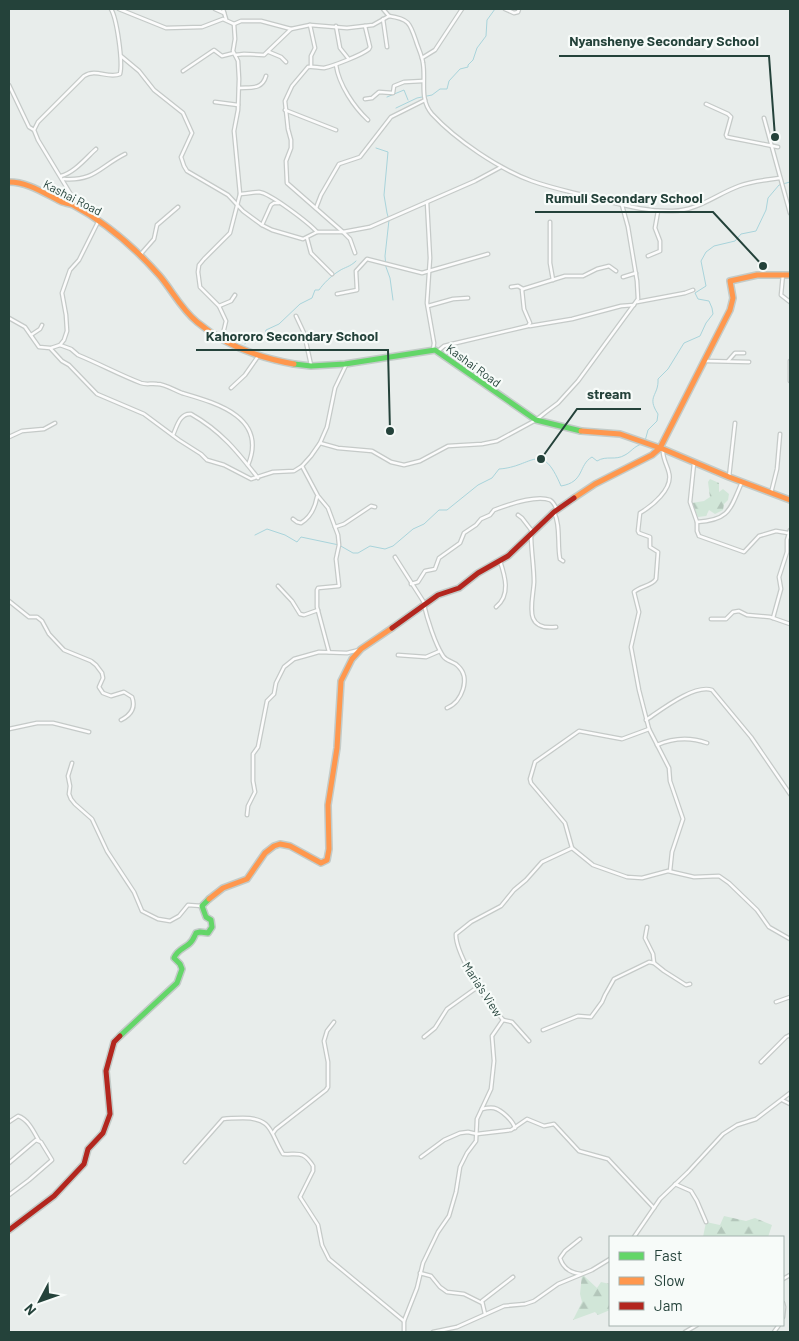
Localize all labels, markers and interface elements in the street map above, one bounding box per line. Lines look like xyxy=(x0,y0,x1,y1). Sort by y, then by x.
callout: Nyanshenye Secondary School xyxy=(559,27,769,56)
text: Nyanshenye Secondary School xyxy=(569,32,759,49)
street label: Kashai Road xyxy=(41,176,105,218)
callout: Rumuli Secondary School xyxy=(535,183,713,212)
text: Rumuli Secondary School xyxy=(545,189,703,206)
callout: Kahororo Secondary School xyxy=(196,321,388,350)
text: Kahororo Secondary School xyxy=(206,327,378,344)
street label: Kashai Road xyxy=(444,341,504,389)
callout: stream xyxy=(577,380,641,409)
text: stream xyxy=(587,385,631,402)
street label: Maria's View xyxy=(460,959,506,1019)
legend xyxy=(609,1236,784,1326)
text: Fast xyxy=(654,1246,682,1264)
text: Slow xyxy=(654,1271,685,1289)
north arrow xyxy=(15,1276,65,1326)
text: Jam xyxy=(654,1296,683,1314)
text: N xyxy=(20,1301,39,1319)

